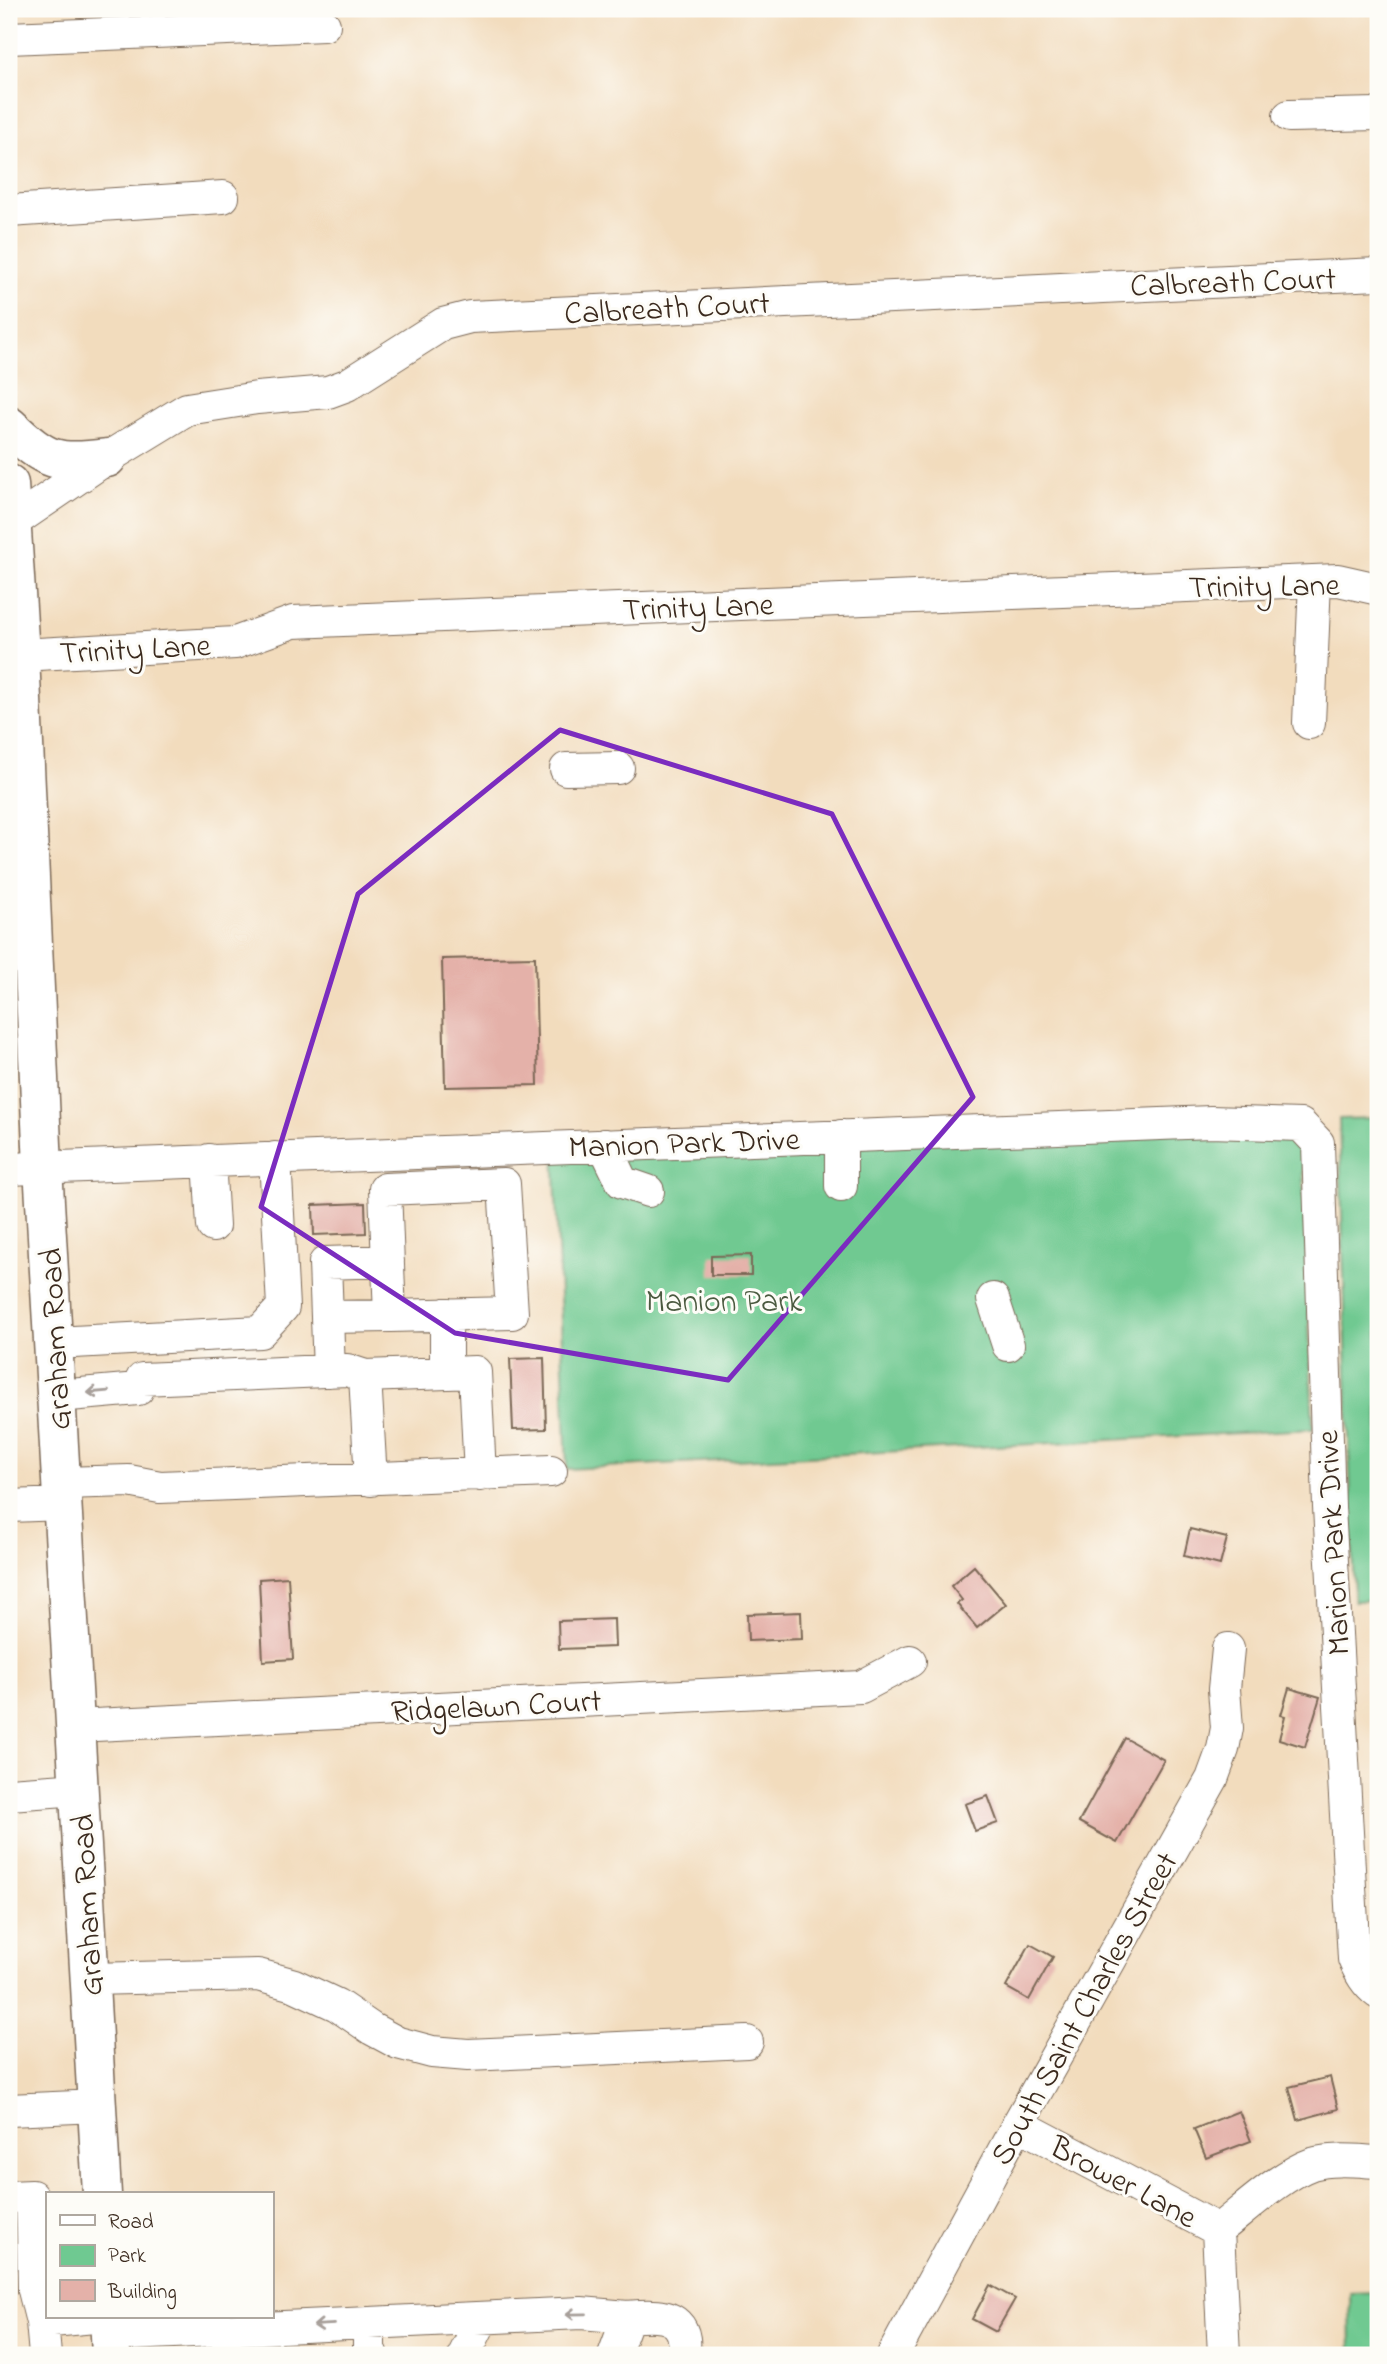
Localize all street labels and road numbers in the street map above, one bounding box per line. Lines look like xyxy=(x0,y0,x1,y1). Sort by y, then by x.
street label: Calbreath Court xyxy=(1130,257,1337,312)
street label: Calbreath Court xyxy=(563,282,771,339)
street label: Trinity Lane xyxy=(1188,564,1341,613)
street label: Trinity Lane xyxy=(622,583,775,636)
street label: Trinity Lane xyxy=(58,624,213,679)
street label: Manion Park Drive xyxy=(568,1118,801,1173)
street label: Graham Road xyxy=(29,1247,86,1431)
street label: Marion Park Drive xyxy=(1306,1428,1365,1657)
street label: Ridgelawn Court xyxy=(390,1680,603,1737)
street label: Graham Road xyxy=(61,1813,118,1997)
street label: South Saint Charles Street xyxy=(980,1844,1192,2175)
street label: Brower Lane xyxy=(1040,2125,1205,2243)

